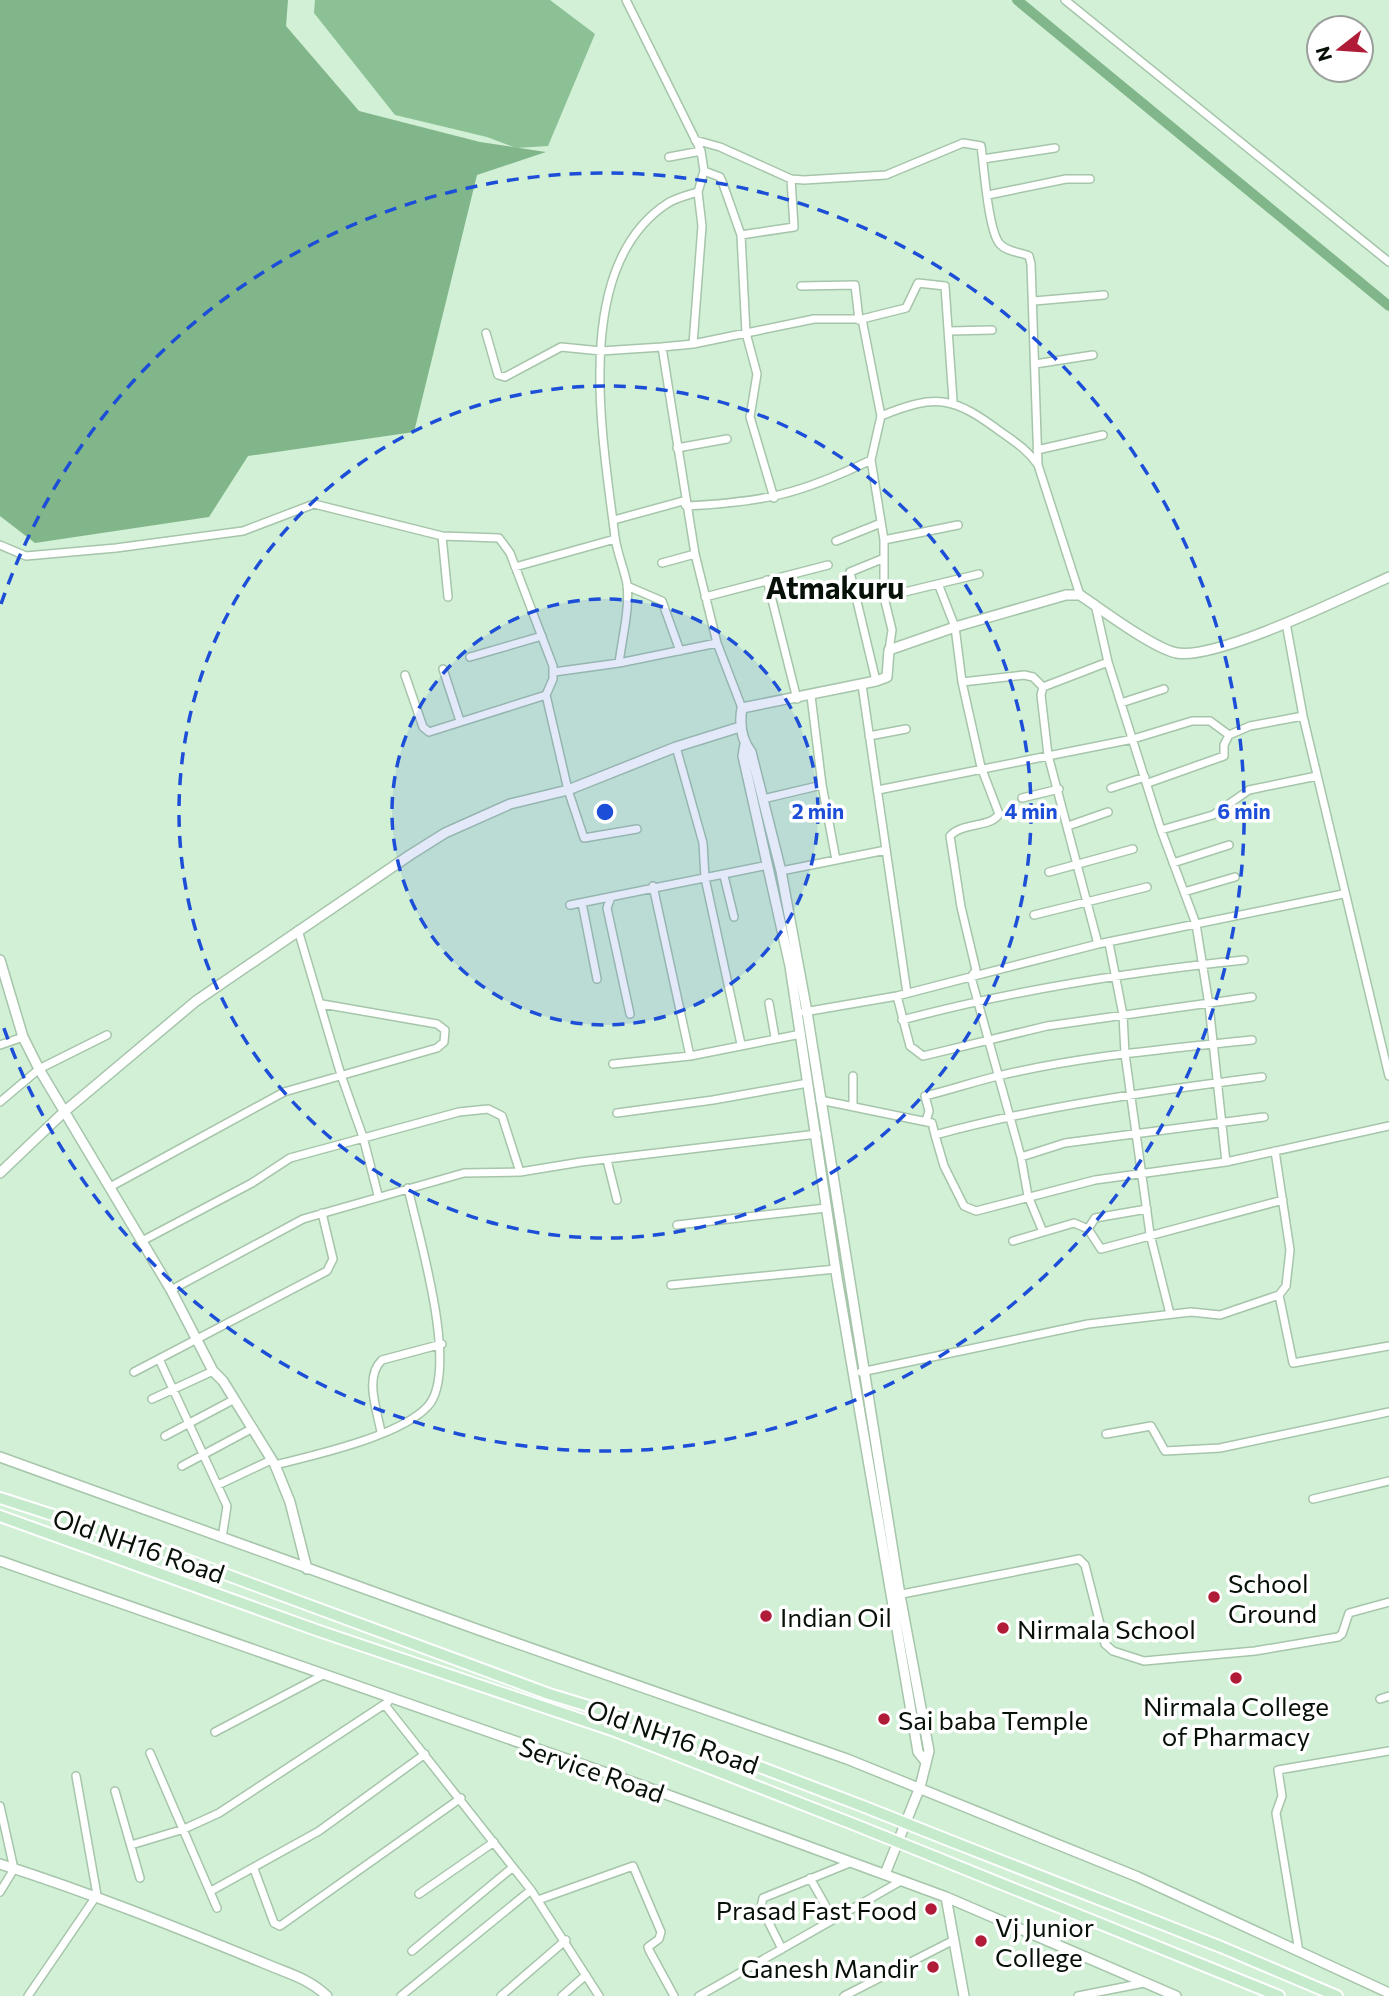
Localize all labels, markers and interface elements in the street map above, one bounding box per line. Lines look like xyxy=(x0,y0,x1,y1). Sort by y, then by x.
north arrow xyxy=(1305,14,1375,84)
text: N xyxy=(1310,44,1336,64)
district label: Atmakuru xyxy=(766,568,904,605)
text: 2 min xyxy=(792,798,844,823)
text: 4 min xyxy=(1004,798,1058,823)
text: 6 min xyxy=(1217,798,1271,823)
centre of rings xyxy=(593,800,617,824)
street label: Old NH16 Road xyxy=(49,1501,229,1589)
place label: School Ground xyxy=(1228,1567,1317,1628)
marker: School Ground xyxy=(1206,1589,1222,1605)
place label: Indian Oil xyxy=(780,1601,892,1632)
marker: Indian Oil xyxy=(758,1608,774,1624)
place label: Nirmala School xyxy=(1017,1613,1196,1644)
marker: Nirmala School xyxy=(995,1620,1011,1636)
marker: Nirmala College of Pharmacy xyxy=(1228,1670,1244,1686)
place label: Nirmala College of Pharmacy xyxy=(1143,1690,1329,1751)
street label: Old NH16 Road xyxy=(583,1692,763,1780)
place label: Sai baba Temple xyxy=(898,1704,1088,1735)
marker: Sai baba Temple xyxy=(876,1711,892,1727)
street label: Service Road xyxy=(515,1730,669,1808)
place label: Prasad Fast Food xyxy=(716,1894,917,1925)
marker: Prasad Fast Food xyxy=(923,1901,939,1917)
place label: Vj Junior College xyxy=(995,1911,1094,1972)
marker: Vj Junior College xyxy=(973,1933,989,1949)
place label: Ganesh Mandir xyxy=(741,1952,919,1983)
marker: Ganesh Mandir xyxy=(925,1959,941,1975)

